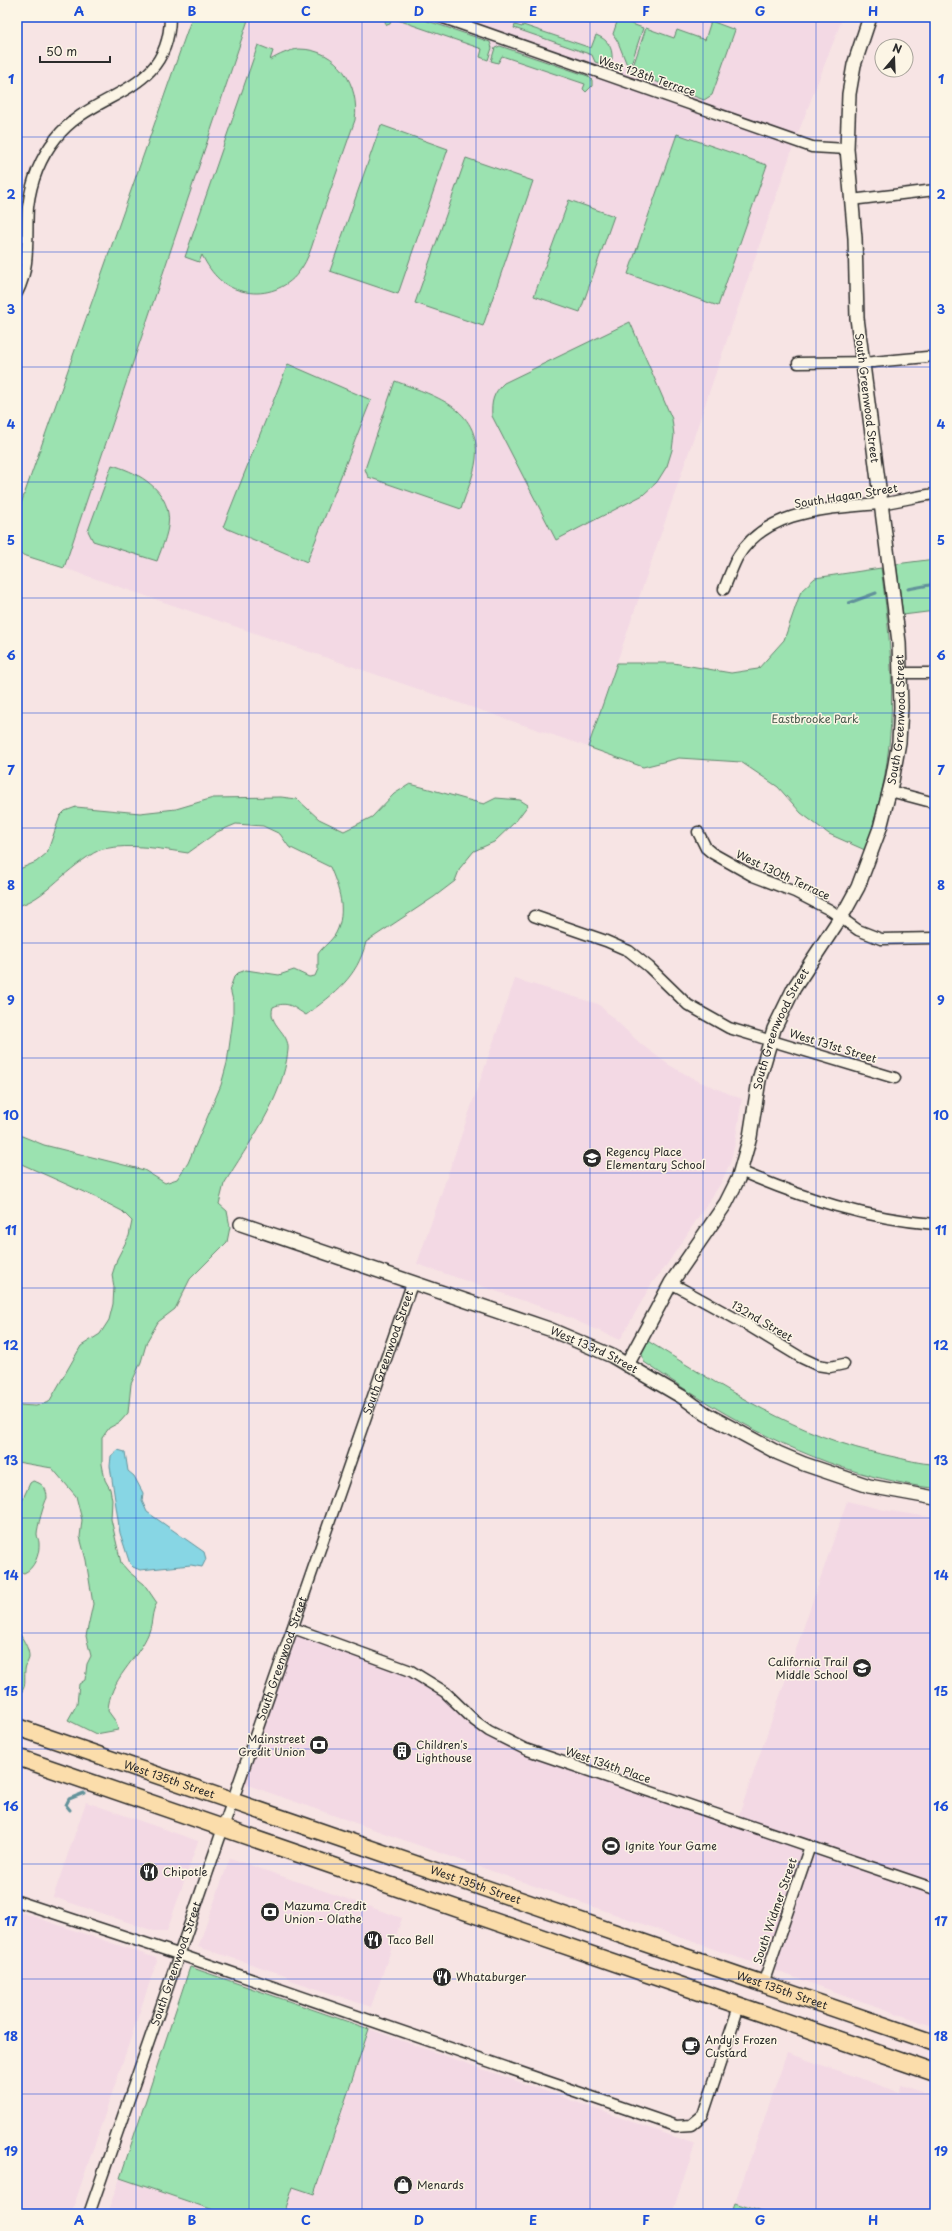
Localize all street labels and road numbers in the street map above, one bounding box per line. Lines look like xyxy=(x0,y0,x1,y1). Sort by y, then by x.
street label: West 128th Terrace xyxy=(596,51,698,100)
street label: South Greenwood Street xyxy=(851,332,884,464)
street label: South Hagan Street xyxy=(793,479,899,512)
street label: South Greenwood Street xyxy=(882,654,909,786)
street label: West 130th Terrace xyxy=(733,845,833,904)
street label: South Greenwood Street xyxy=(749,964,813,1091)
street label: West 131st Street xyxy=(787,1024,879,1067)
street label: South Greenwood Street xyxy=(358,1287,417,1417)
street label: 132nd Street xyxy=(728,1296,796,1345)
street label: West 133rd Street xyxy=(548,1322,642,1378)
street label: South Greenwood Street xyxy=(252,1593,311,1723)
street label: West 134th Place xyxy=(563,1742,653,1787)
street label: West 135th Street xyxy=(122,1755,218,1803)
street label: South Widmer Street xyxy=(748,1855,801,1966)
street label: West 135th Street xyxy=(428,1861,524,1908)
street label: South Greenwood Street xyxy=(146,1899,205,2028)
street label: West 135th Street xyxy=(734,1966,830,2014)

